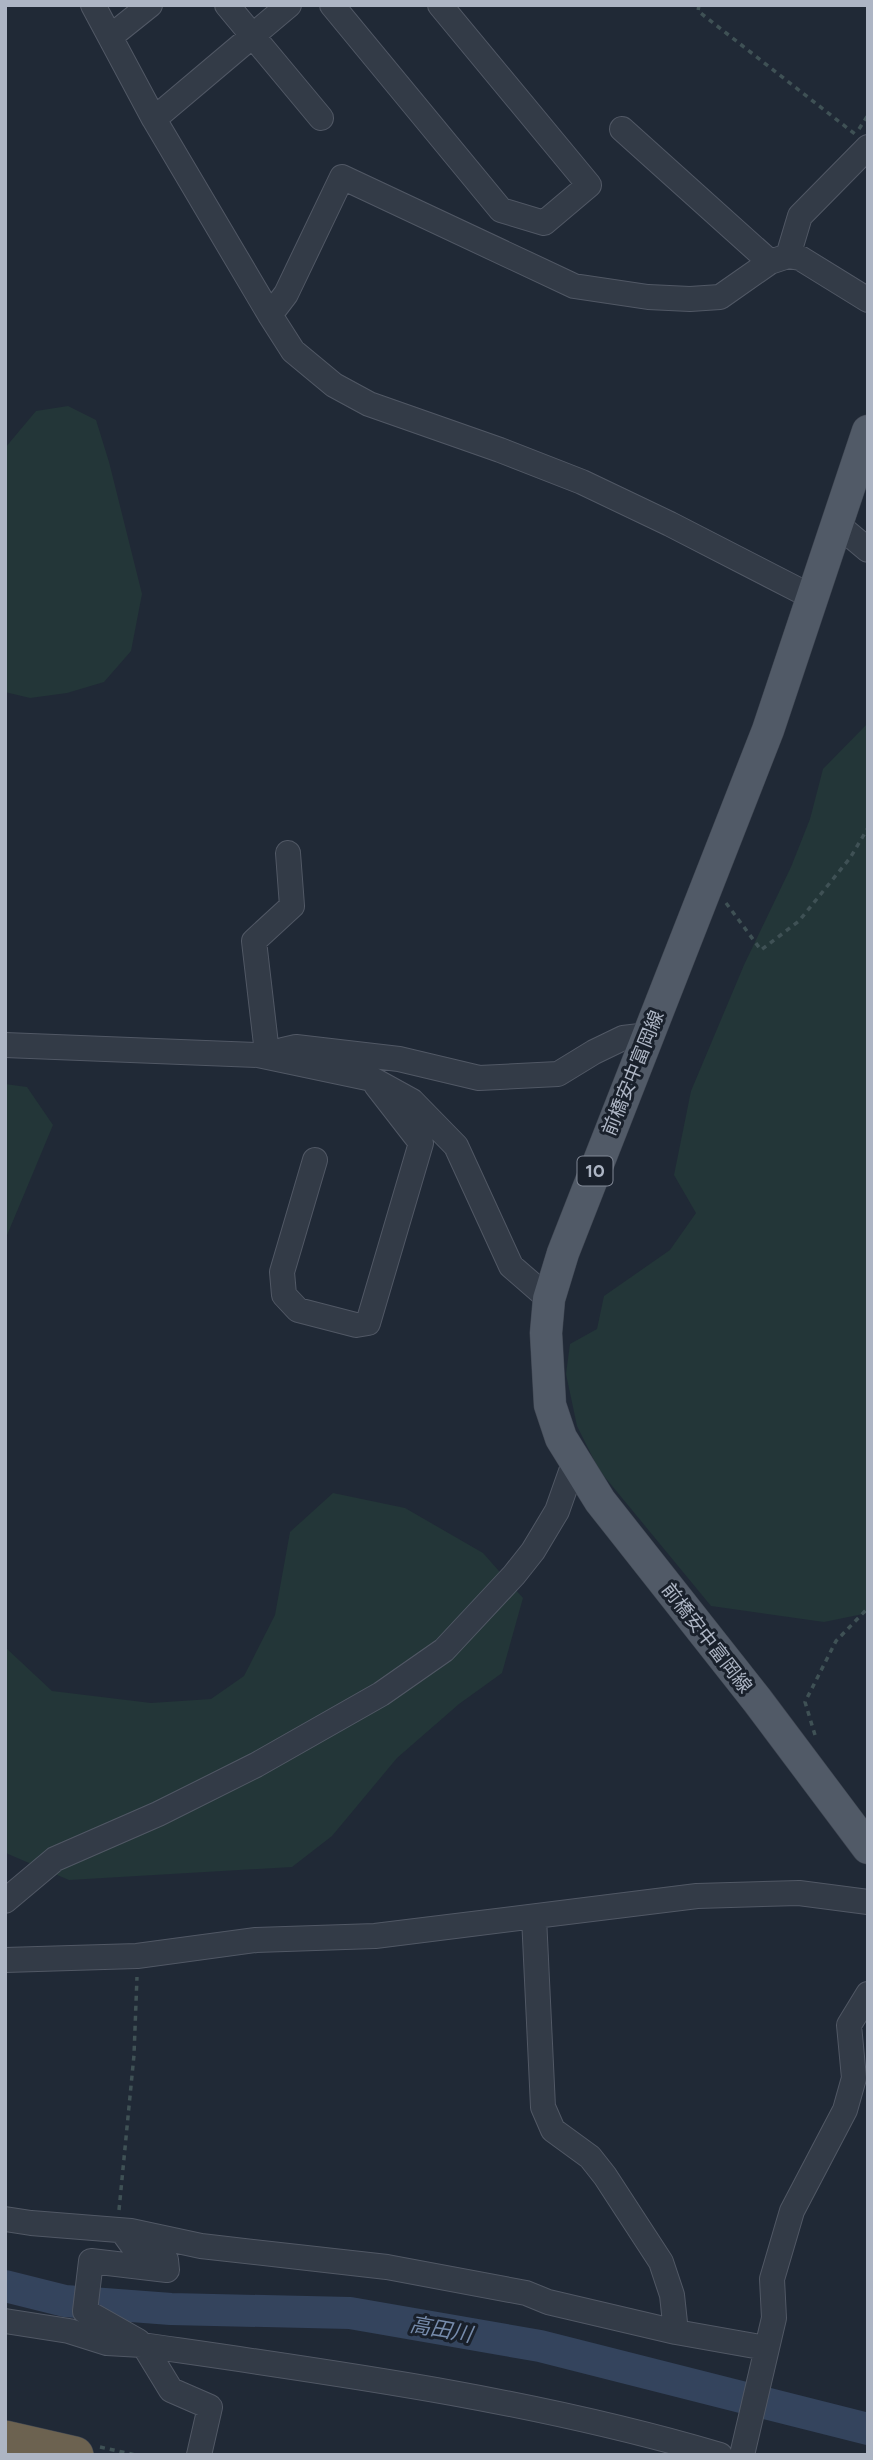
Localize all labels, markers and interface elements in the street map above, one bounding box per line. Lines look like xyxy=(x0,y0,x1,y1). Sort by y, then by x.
street label: 前橋安中富岡線 xyxy=(597,1007,669,1139)
road number: 10 xyxy=(578,1156,612,1186)
street label: 前橋安中富岡線 xyxy=(657,1579,757,1697)
water label: 高田川 xyxy=(408,2311,476,2347)

